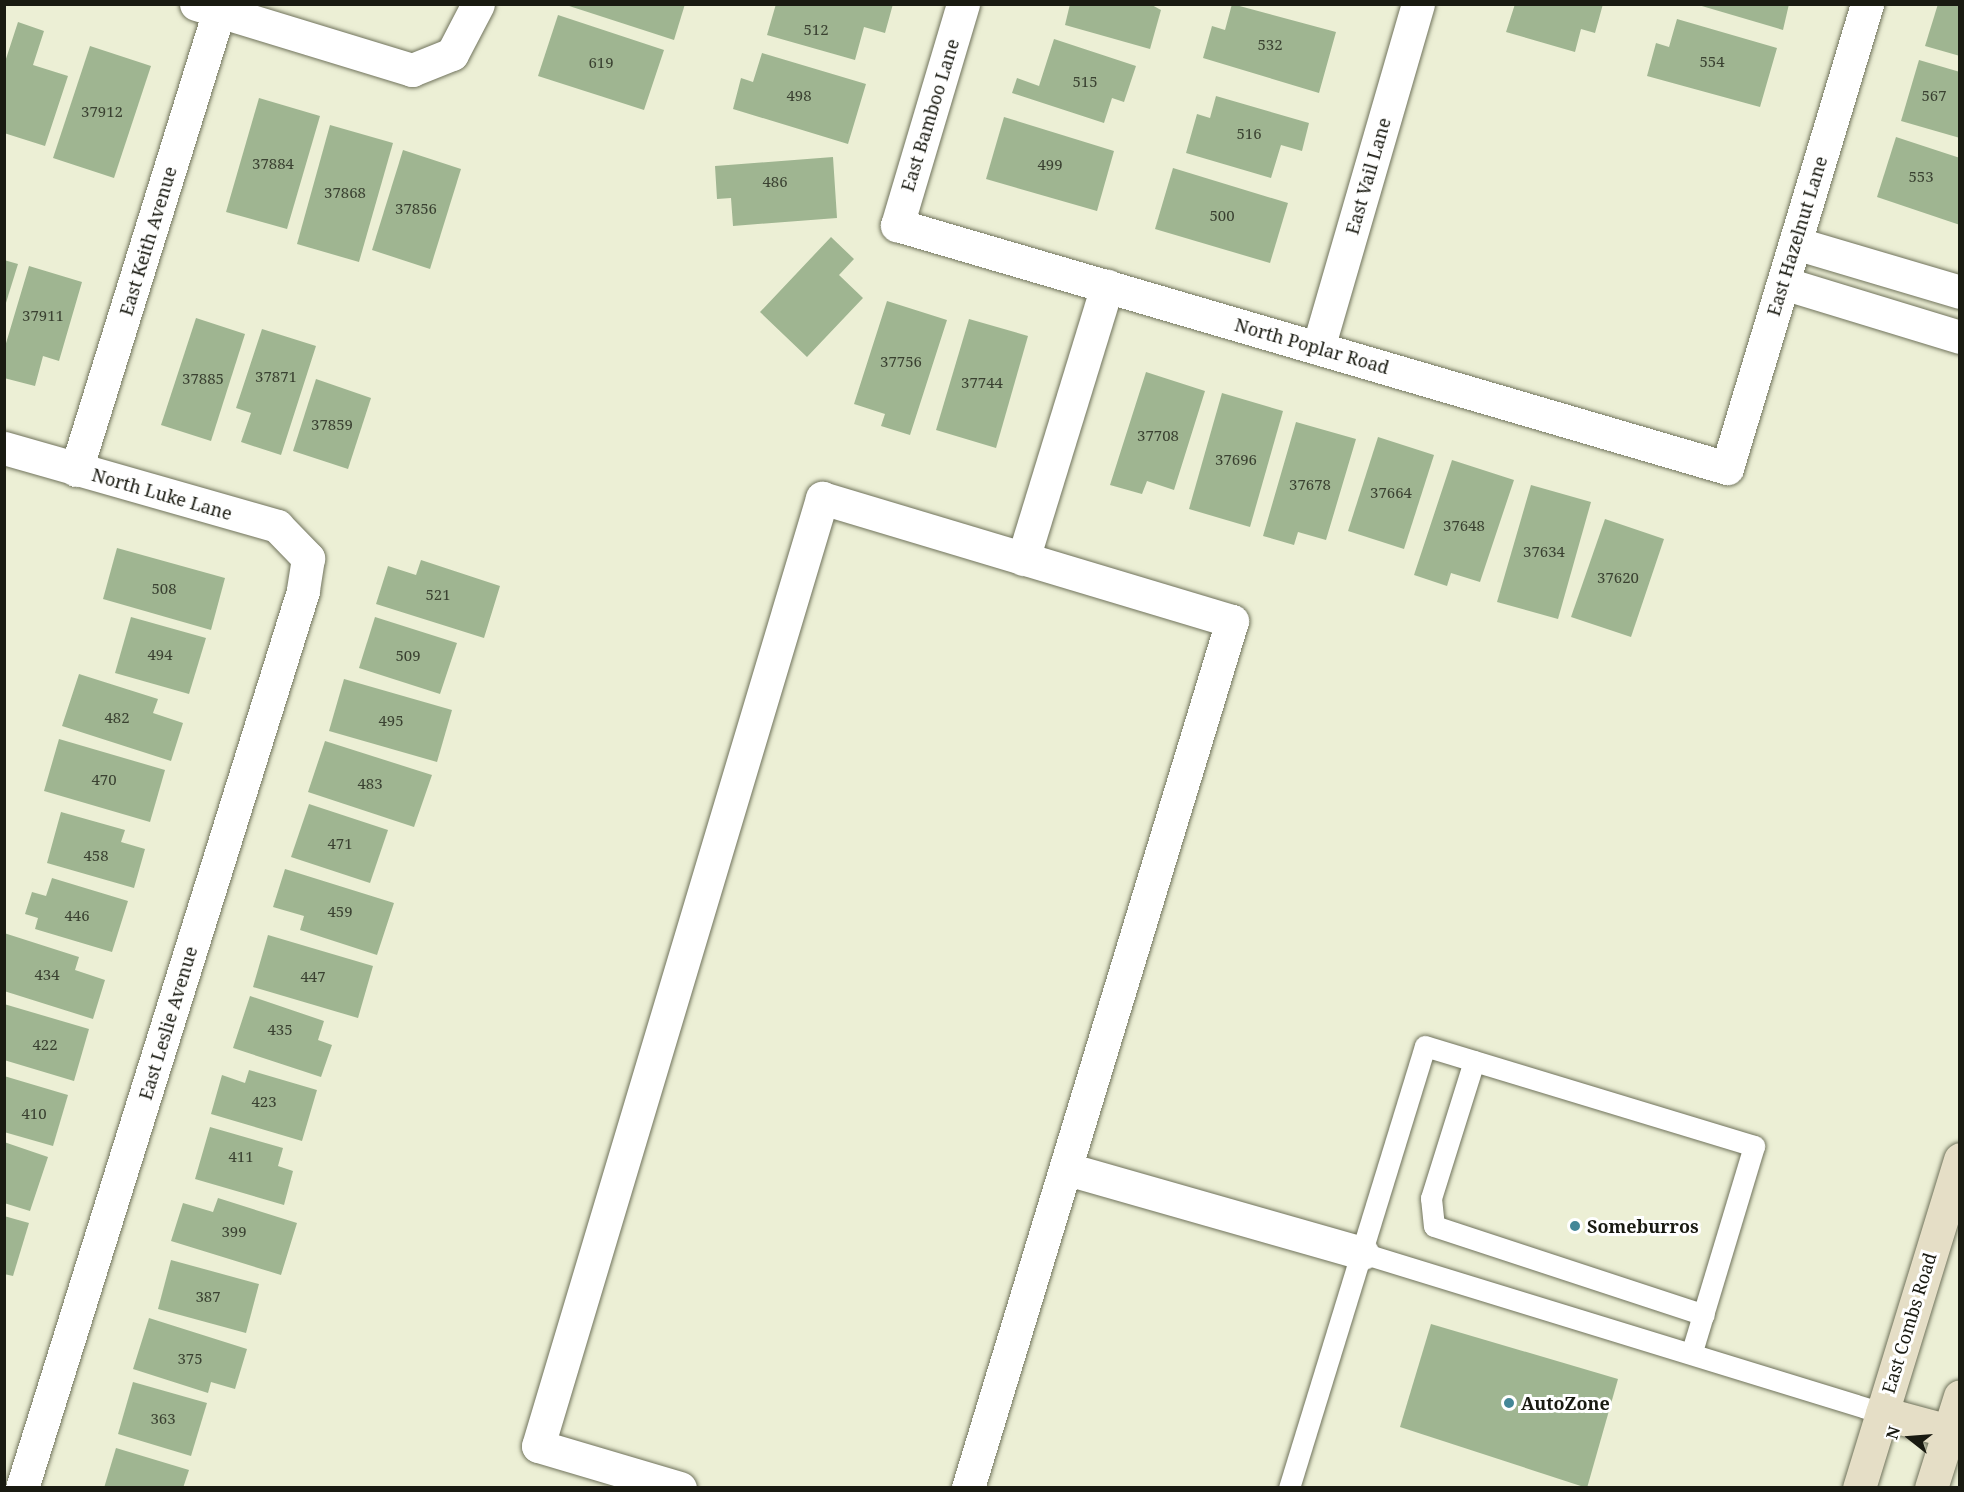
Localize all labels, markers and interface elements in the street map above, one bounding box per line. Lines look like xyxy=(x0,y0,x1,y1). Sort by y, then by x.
house number: 512 xyxy=(803,21,829,39)
street label: East Bamboo Lane xyxy=(897,36,963,194)
house number: 532 xyxy=(1257,36,1283,54)
house number: 554 xyxy=(1699,53,1725,71)
house number: 619 xyxy=(588,54,614,72)
house number: 515 xyxy=(1072,73,1098,91)
house number: 498 xyxy=(786,87,812,105)
house number: 567 xyxy=(1921,87,1947,105)
house number: 37912 xyxy=(81,103,123,121)
street label: East Vail Lane xyxy=(1341,115,1395,237)
house number: 516 xyxy=(1236,125,1262,143)
street label: East Hazelnut Lane xyxy=(1762,153,1832,319)
house number: 37884 xyxy=(252,155,294,173)
house number: 499 xyxy=(1037,156,1063,174)
street label: East Keith Avenue xyxy=(115,164,181,318)
house number: 553 xyxy=(1908,168,1934,186)
house number: 486 xyxy=(762,173,788,191)
house number: 37868 xyxy=(324,184,366,202)
house number: 37856 xyxy=(395,200,437,218)
house number: 500 xyxy=(1209,207,1235,225)
house number: 37911 xyxy=(22,307,64,325)
street label: North Poplar Road xyxy=(1232,314,1392,378)
house number: 37756 xyxy=(880,353,922,371)
house number: 37871 xyxy=(255,368,297,386)
house number: 37885 xyxy=(182,370,224,388)
house number: 37744 xyxy=(961,374,1003,392)
house number: 37859 xyxy=(311,416,353,434)
house number: 37708 xyxy=(1137,427,1179,445)
house number: 37696 xyxy=(1215,451,1257,469)
street label: North Luke Lane xyxy=(89,464,235,524)
house number: 37678 xyxy=(1289,476,1331,494)
house number: 37664 xyxy=(1370,484,1412,502)
house number: 37648 xyxy=(1443,517,1485,535)
house number: 37634 xyxy=(1523,543,1565,561)
house number: 37620 xyxy=(1597,569,1639,587)
house number: 508 xyxy=(151,580,177,598)
house number: 521 xyxy=(425,586,451,604)
house number: 494 xyxy=(147,646,173,664)
house number: 509 xyxy=(395,647,421,665)
house number: 482 xyxy=(104,709,130,727)
house number: 495 xyxy=(378,712,404,730)
house number: 470 xyxy=(91,771,117,789)
house number: 483 xyxy=(357,775,383,793)
house number: 471 xyxy=(327,835,353,853)
house number: 458 xyxy=(83,847,109,865)
house number: 459 xyxy=(327,903,353,921)
house number: 446 xyxy=(64,907,90,925)
street label: East Leslie Avenue xyxy=(134,944,202,1102)
house number: 434 xyxy=(34,966,60,984)
house number: 447 xyxy=(300,968,326,986)
house number: 435 xyxy=(267,1021,293,1039)
house number: 422 xyxy=(32,1036,58,1054)
house number: 423 xyxy=(251,1093,277,1111)
house number: 410 xyxy=(21,1105,47,1123)
house number: 411 xyxy=(228,1148,254,1166)
place label: Someburros xyxy=(1587,1215,1699,1237)
marker: Someburros xyxy=(1568,1219,1582,1233)
house number: 399 xyxy=(221,1223,247,1241)
street label: East Combs Road xyxy=(1877,1250,1941,1396)
house number: 387 xyxy=(195,1288,221,1306)
house number: 375 xyxy=(177,1350,203,1368)
place label: AutoZone xyxy=(1521,1392,1610,1414)
marker: AutoZone xyxy=(1502,1396,1516,1410)
north arrow xyxy=(1880,1408,1940,1468)
house number: 363 xyxy=(150,1410,176,1428)
text: N xyxy=(1880,1423,1905,1442)

